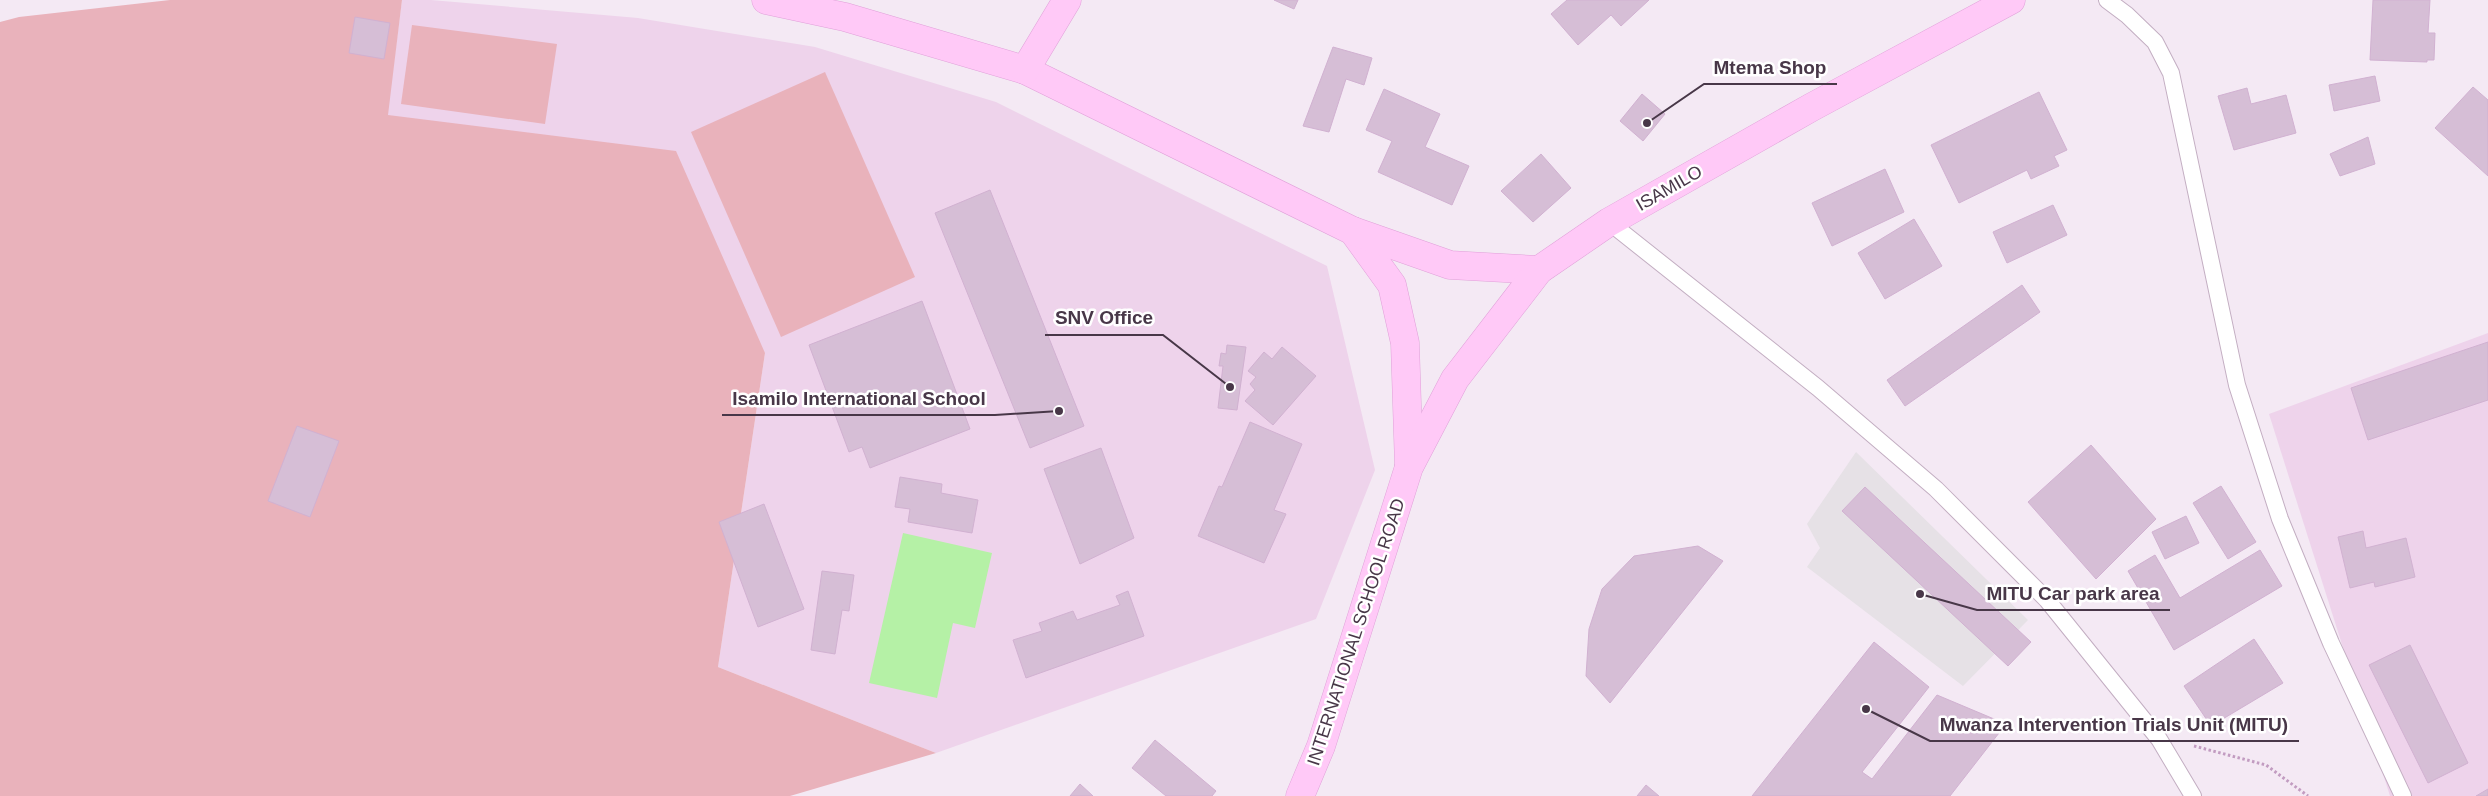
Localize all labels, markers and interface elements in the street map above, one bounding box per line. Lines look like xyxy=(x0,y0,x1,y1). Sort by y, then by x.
callout: Mtema Shop xyxy=(1704,50,1837,84)
text: Mtema Shop xyxy=(1714,57,1826,78)
street label: ISAMILO xyxy=(1632,161,1706,215)
callout: SNV Office xyxy=(1045,301,1163,335)
text: SNV Office xyxy=(1055,307,1153,328)
callout: Isamilo International School xyxy=(722,381,995,415)
text: Isamilo International School xyxy=(732,388,986,409)
street label: INTERNATIONAL SCHOOL ROAD xyxy=(1303,496,1409,768)
callout: MITU Car park area xyxy=(1977,576,2170,610)
text: MITU Car park area xyxy=(1986,583,2160,604)
callout: Mwanza Intervention Trials Unit (MITU) xyxy=(1930,707,2299,741)
text: Mwanza Intervention Trials Unit (MITU) xyxy=(1940,714,2288,735)

